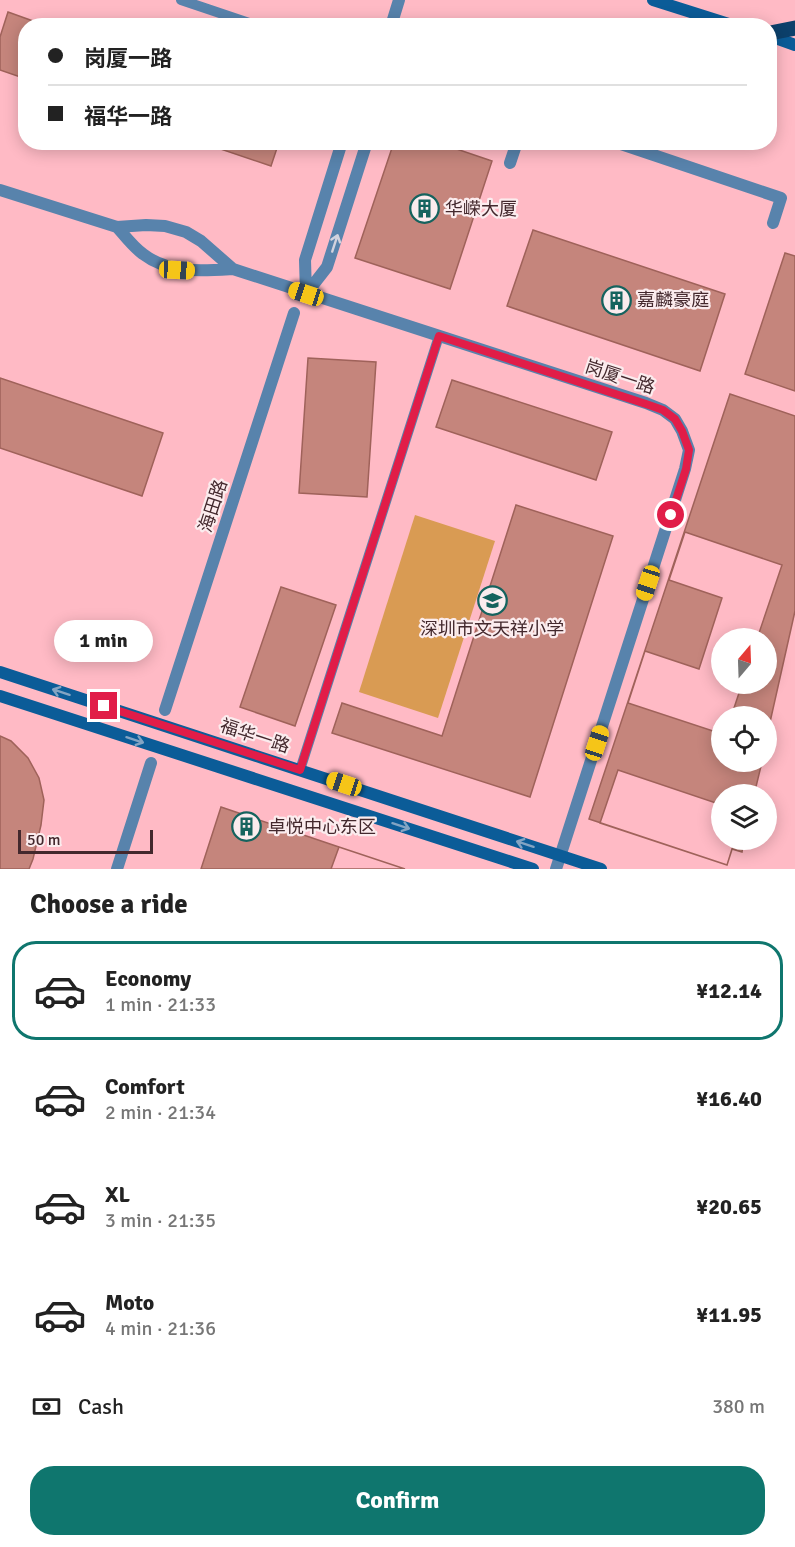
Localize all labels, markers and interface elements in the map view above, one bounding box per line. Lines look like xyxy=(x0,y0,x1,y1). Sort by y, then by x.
text: 岗厦一路 xyxy=(84,45,172,72)
text: 福华一路 xyxy=(84,103,172,130)
building icon: 华嵘大厦 xyxy=(408,193,440,225)
place label: 华嵘大厦 xyxy=(445,198,517,220)
one-way arrow xyxy=(330,234,341,253)
car xyxy=(159,260,195,280)
car xyxy=(286,280,326,308)
building icon: 嘉麟豪庭 xyxy=(600,284,632,316)
place label: 嘉麟豪庭 xyxy=(637,289,709,311)
street label: 岗厦一路 xyxy=(582,355,658,399)
street label: 海田路 xyxy=(194,477,232,535)
route start xyxy=(657,501,684,528)
car xyxy=(634,563,662,603)
school or university icon: 深圳市文天祥小学 xyxy=(476,584,508,616)
place label: 深圳市文天祥小学 xyxy=(420,618,564,640)
callout: 1 min xyxy=(54,619,154,661)
text: 1 min xyxy=(79,628,128,653)
north arrow xyxy=(711,628,777,694)
map controls xyxy=(711,628,777,850)
one-way arrow xyxy=(52,686,71,697)
route end xyxy=(90,692,117,719)
button: locate xyxy=(711,706,777,772)
street label: 福华一路 xyxy=(217,714,293,758)
car xyxy=(583,723,611,763)
one-way arrow xyxy=(126,736,144,747)
car xyxy=(324,770,364,798)
button: layers xyxy=(711,784,777,850)
building icon: 卓悦中心东区 xyxy=(231,811,263,843)
place label: 卓悦中心东区 xyxy=(268,816,376,838)
one-way arrow xyxy=(391,821,410,832)
scale bar xyxy=(18,827,153,854)
text: 50 m xyxy=(27,830,61,850)
one-way arrow xyxy=(516,838,535,849)
text: Choose a ride xyxy=(30,888,188,921)
icon: car xyxy=(33,964,87,1018)
text: Economy xyxy=(105,965,191,992)
text: ¥12.14 xyxy=(696,977,762,1004)
text: 1 min · 21:33 xyxy=(105,992,216,1017)
icon: car xyxy=(33,1072,87,1126)
text: Comfort xyxy=(105,1073,185,1100)
text: ¥16.40 xyxy=(696,1085,762,1112)
text: 2 min · 21:34 xyxy=(105,1100,216,1125)
icon: car xyxy=(33,1180,87,1234)
text: XL xyxy=(105,1181,130,1208)
text: ¥20.65 xyxy=(696,1193,762,1220)
text: 3 min · 21:35 xyxy=(105,1208,216,1233)
icon: car xyxy=(33,1288,87,1342)
text: Moto xyxy=(105,1289,154,1316)
text: ¥11.95 xyxy=(696,1301,762,1328)
text: 4 min · 21:36 xyxy=(105,1316,216,1341)
icon: cash xyxy=(30,1390,63,1423)
text: Cash xyxy=(78,1393,124,1420)
text: 380 m xyxy=(712,1394,765,1419)
button: Confirm xyxy=(30,1466,765,1535)

